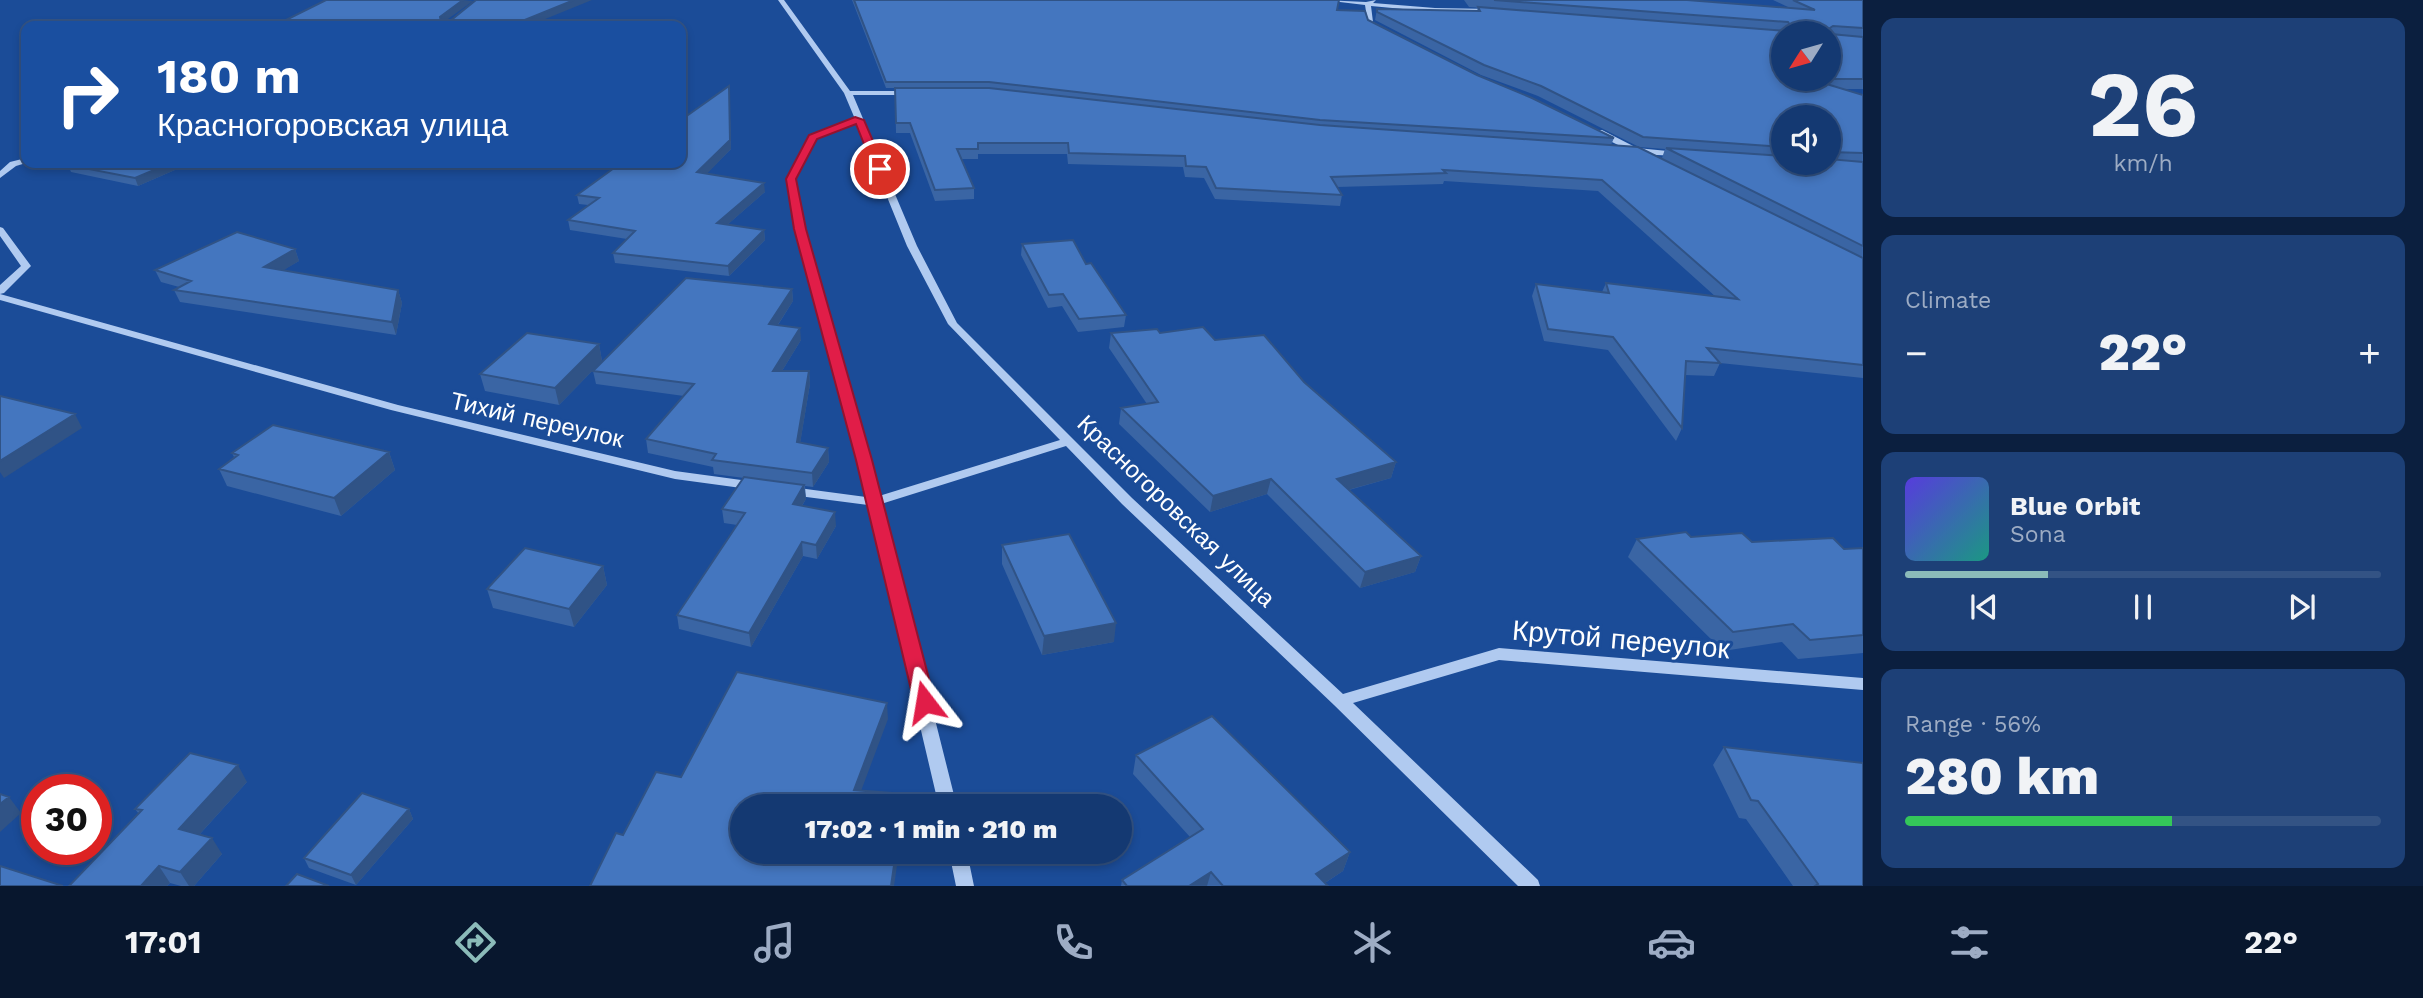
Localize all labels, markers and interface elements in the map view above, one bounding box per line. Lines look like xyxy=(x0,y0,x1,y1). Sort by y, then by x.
north arrow xyxy=(1771,21,1841,91)
map controls xyxy=(1771,21,1841,175)
text: 180 m xyxy=(157,47,301,105)
icon: right xyxy=(42,49,133,140)
text: 26 xyxy=(2088,51,2198,158)
button: sound xyxy=(1771,105,1841,175)
text: Красногоровская улица xyxy=(157,106,508,144)
pin xyxy=(850,139,910,199)
icon: arrive xyxy=(861,150,899,188)
text: km/h xyxy=(2113,150,2173,177)
text: Climate xyxy=(1905,287,1991,314)
text: 22° xyxy=(2099,322,2187,383)
text: − xyxy=(1905,331,1928,375)
text: + xyxy=(2358,331,2381,375)
street label: Тихий переулок xyxy=(448,387,627,454)
street label: Красногоровская улица xyxy=(1071,409,1281,613)
text: Blue Orbit xyxy=(2010,491,2140,521)
text: Sona xyxy=(2010,521,2066,548)
icon: previous xyxy=(1965,588,2003,626)
icon: pause xyxy=(2124,588,2162,626)
icon: next xyxy=(2283,588,2321,626)
street label: Крутой переулок xyxy=(1511,614,1732,666)
position arrow xyxy=(888,665,962,739)
text: Range · 56% xyxy=(1905,711,2041,738)
text: 280 km xyxy=(1905,746,2099,807)
speed limit sign: 30 xyxy=(21,774,112,865)
text: 17:02 · 1 min · 210 m xyxy=(805,814,1057,844)
icon: directions xyxy=(451,918,500,967)
icon: music xyxy=(750,918,799,967)
icon: phone xyxy=(1049,918,1098,967)
icon: climate xyxy=(1348,918,1397,967)
icon: car xyxy=(1647,918,1696,967)
icon: filters xyxy=(1945,918,1994,967)
text: 17:01 xyxy=(125,923,202,961)
text: 22° xyxy=(2244,923,2298,961)

